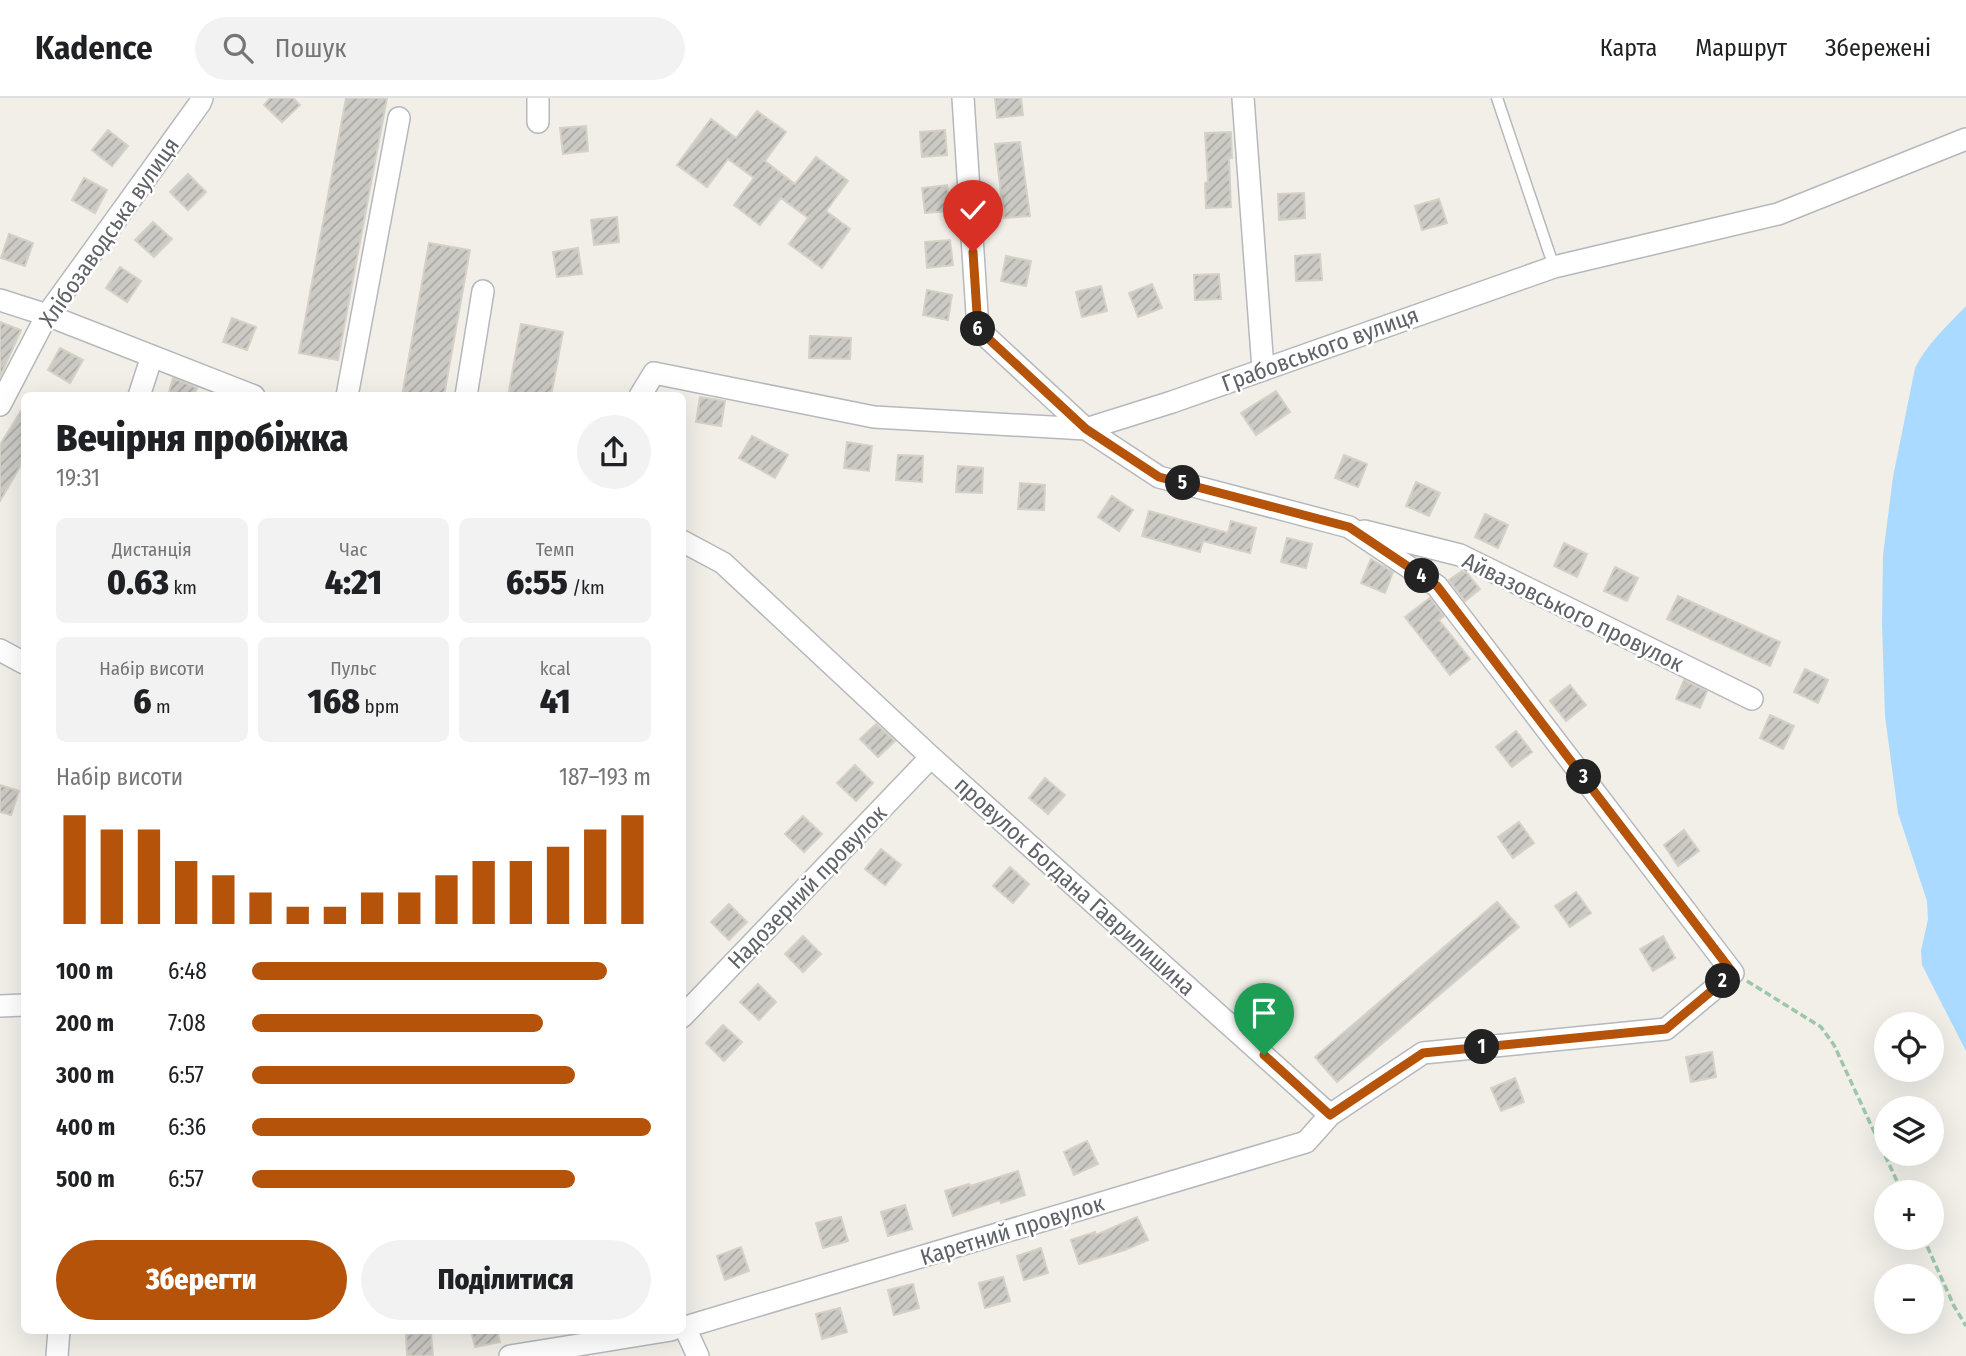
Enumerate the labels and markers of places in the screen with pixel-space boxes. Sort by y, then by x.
pin [943,180,1003,252]
pin: 6 [960,312,996,346]
pin: 5 [1166,466,1200,500]
pin: 4 [1404,559,1440,594]
pin: 3 [1566,760,1602,794]
pin: 2 [1706,964,1740,998]
pin [1234,983,1294,1055]
pin: 1 [1464,1030,1500,1065]

